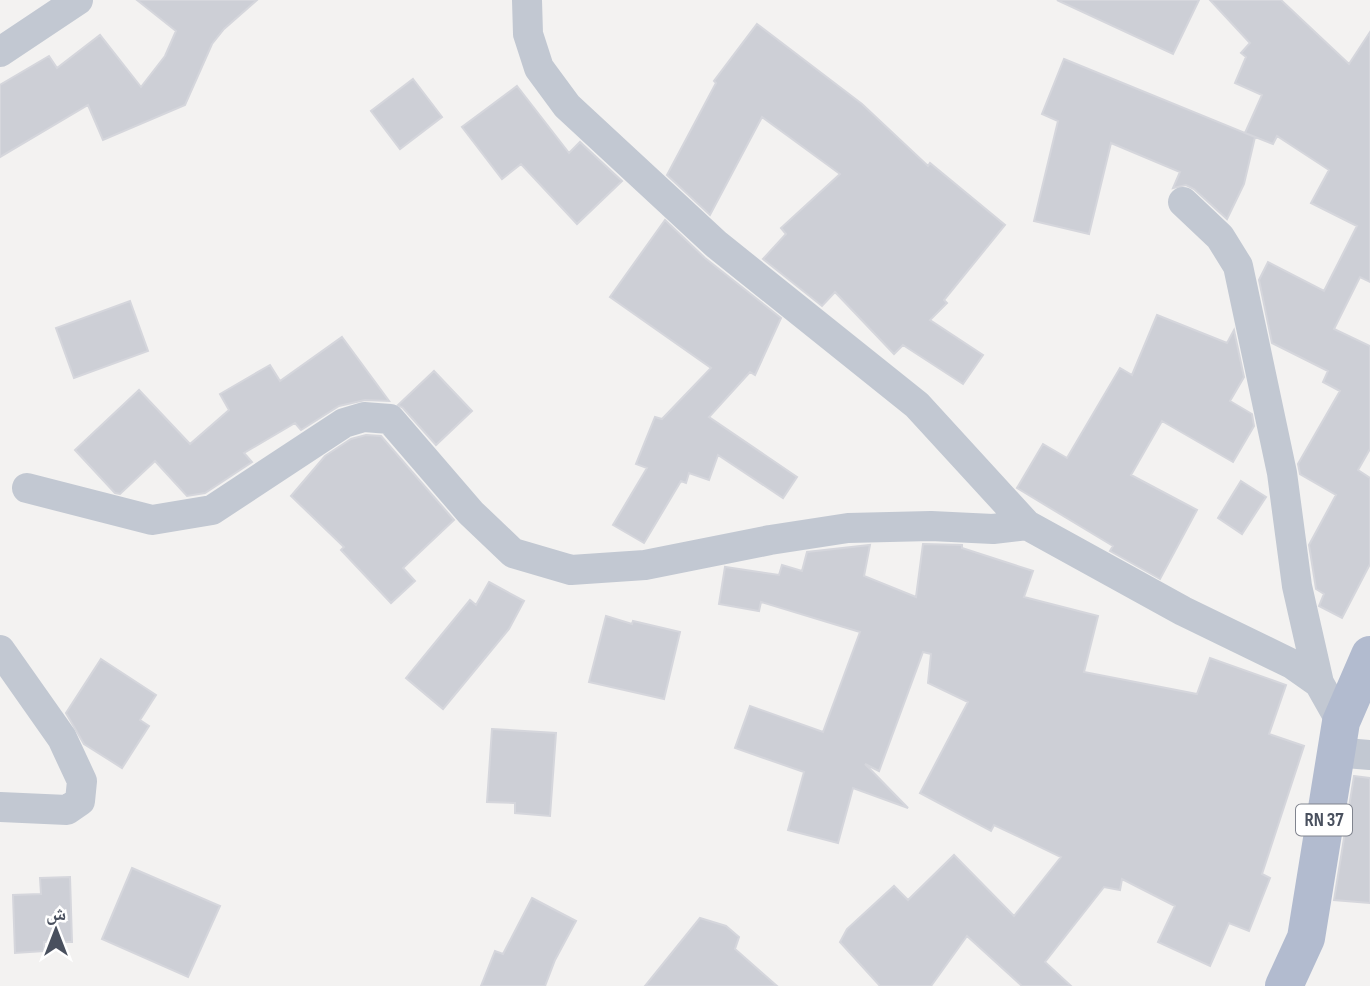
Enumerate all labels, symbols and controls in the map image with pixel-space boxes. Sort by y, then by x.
road number: RN 37 [1296,804,1352,835]
north arrow [21,895,91,965]
text: ش [46,903,66,926]

